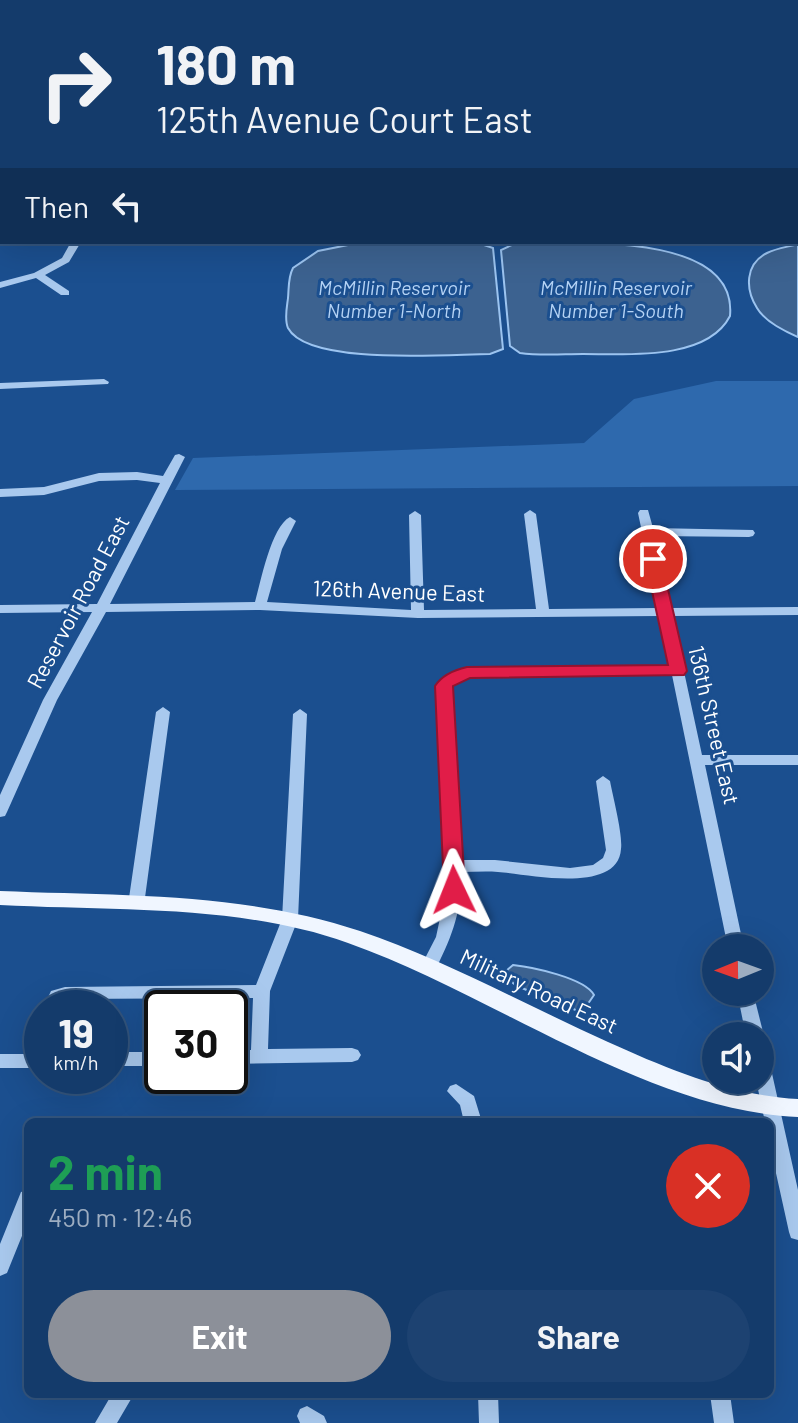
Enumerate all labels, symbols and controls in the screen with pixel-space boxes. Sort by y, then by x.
text: 180 m [156,29,296,96]
icon: right [24,32,128,136]
text: 125th Avenue Court East [156,97,533,140]
icon: left [105,184,149,228]
text: Then [24,188,89,224]
water label: McMillin Reservoir Number 1-North [318,275,471,322]
water label: McMillin Reservoir Number 1-South [540,275,693,322]
street label: Reservoir Road East [21,511,134,692]
pin [619,525,687,593]
icon: arrive [631,537,675,581]
street label: 126th Avenue East [312,574,486,606]
street label: 136th Street East [684,643,746,807]
position arrow [412,848,496,932]
north arrow [702,934,774,1006]
map controls [702,934,774,1094]
street label: Military Road East [457,942,622,1038]
speed limit sign: 30 [144,990,248,1094]
text: 19 [58,1008,94,1056]
button: sound [702,1022,774,1094]
text: km/h [53,1050,99,1074]
text: 2 min [48,1142,163,1200]
button: close [666,1144,750,1228]
text: 450 m · 12:46 [48,1201,193,1232]
button: Exit [48,1290,391,1382]
button: Share [407,1290,750,1382]

